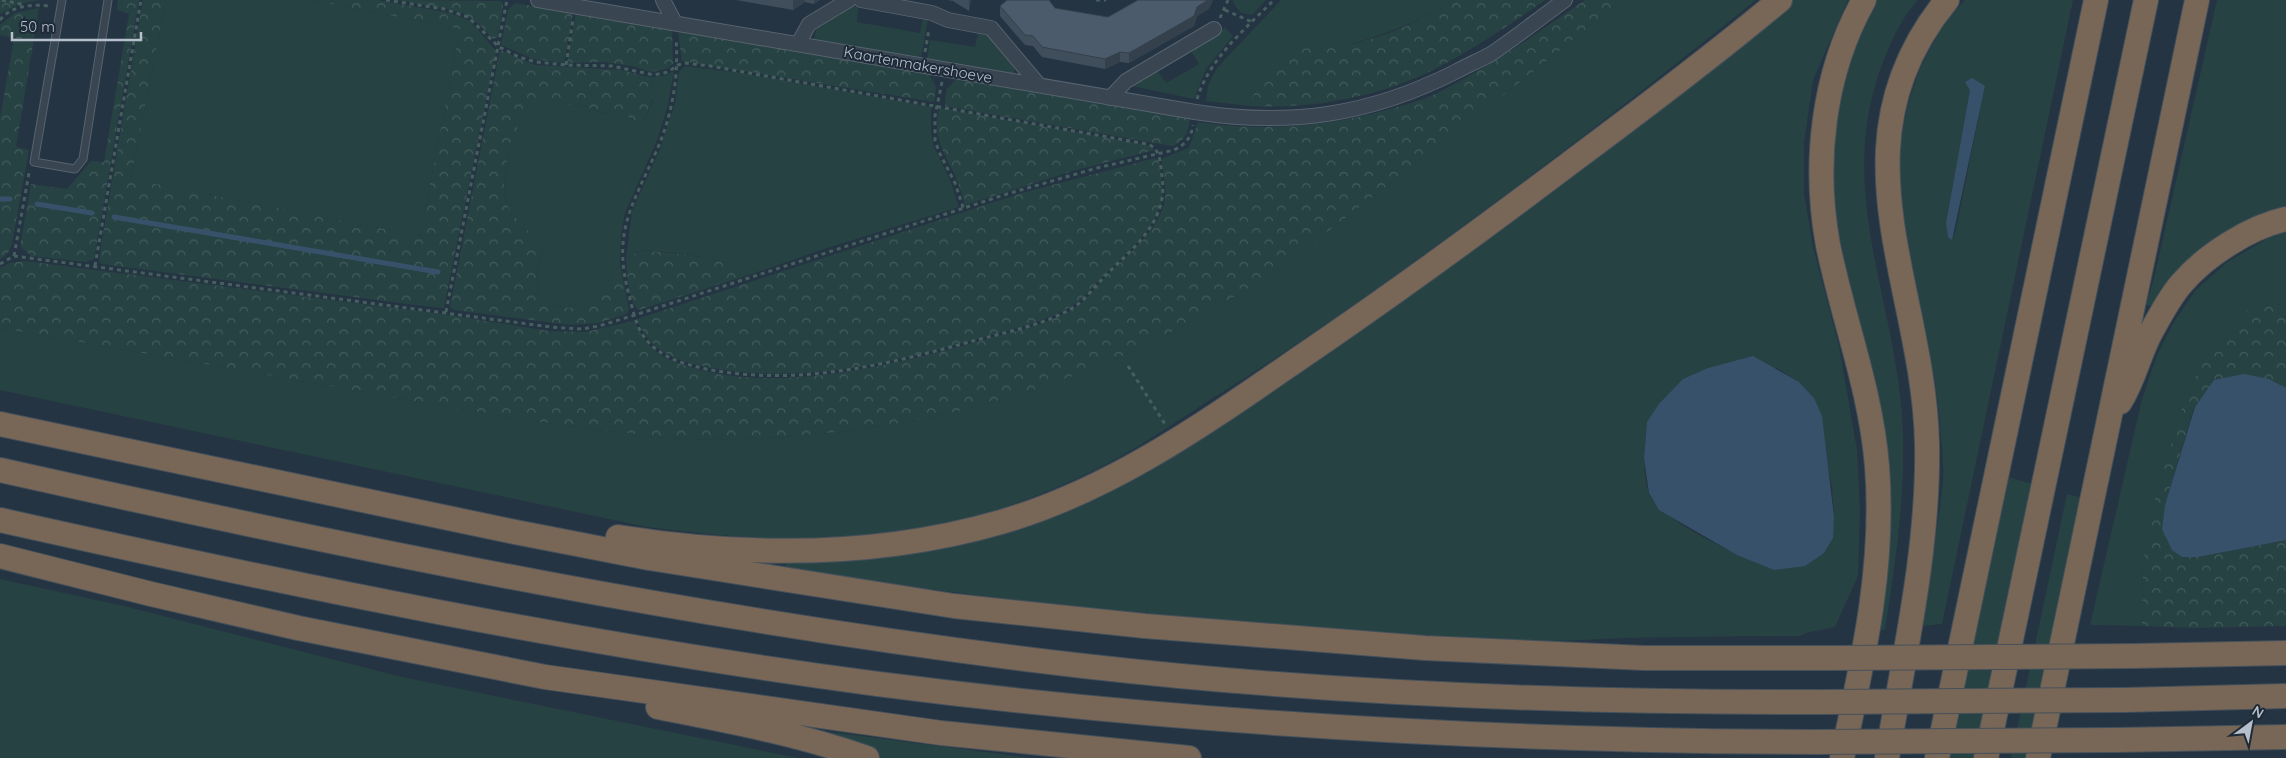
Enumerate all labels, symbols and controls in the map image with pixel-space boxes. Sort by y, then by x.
scale bar [12,10,141,42]
text: 50 m [20,17,55,36]
street label: Kaartenmakershoeve [842,42,994,87]
north arrow [2226,698,2276,748]
text: N [2249,702,2267,722]

